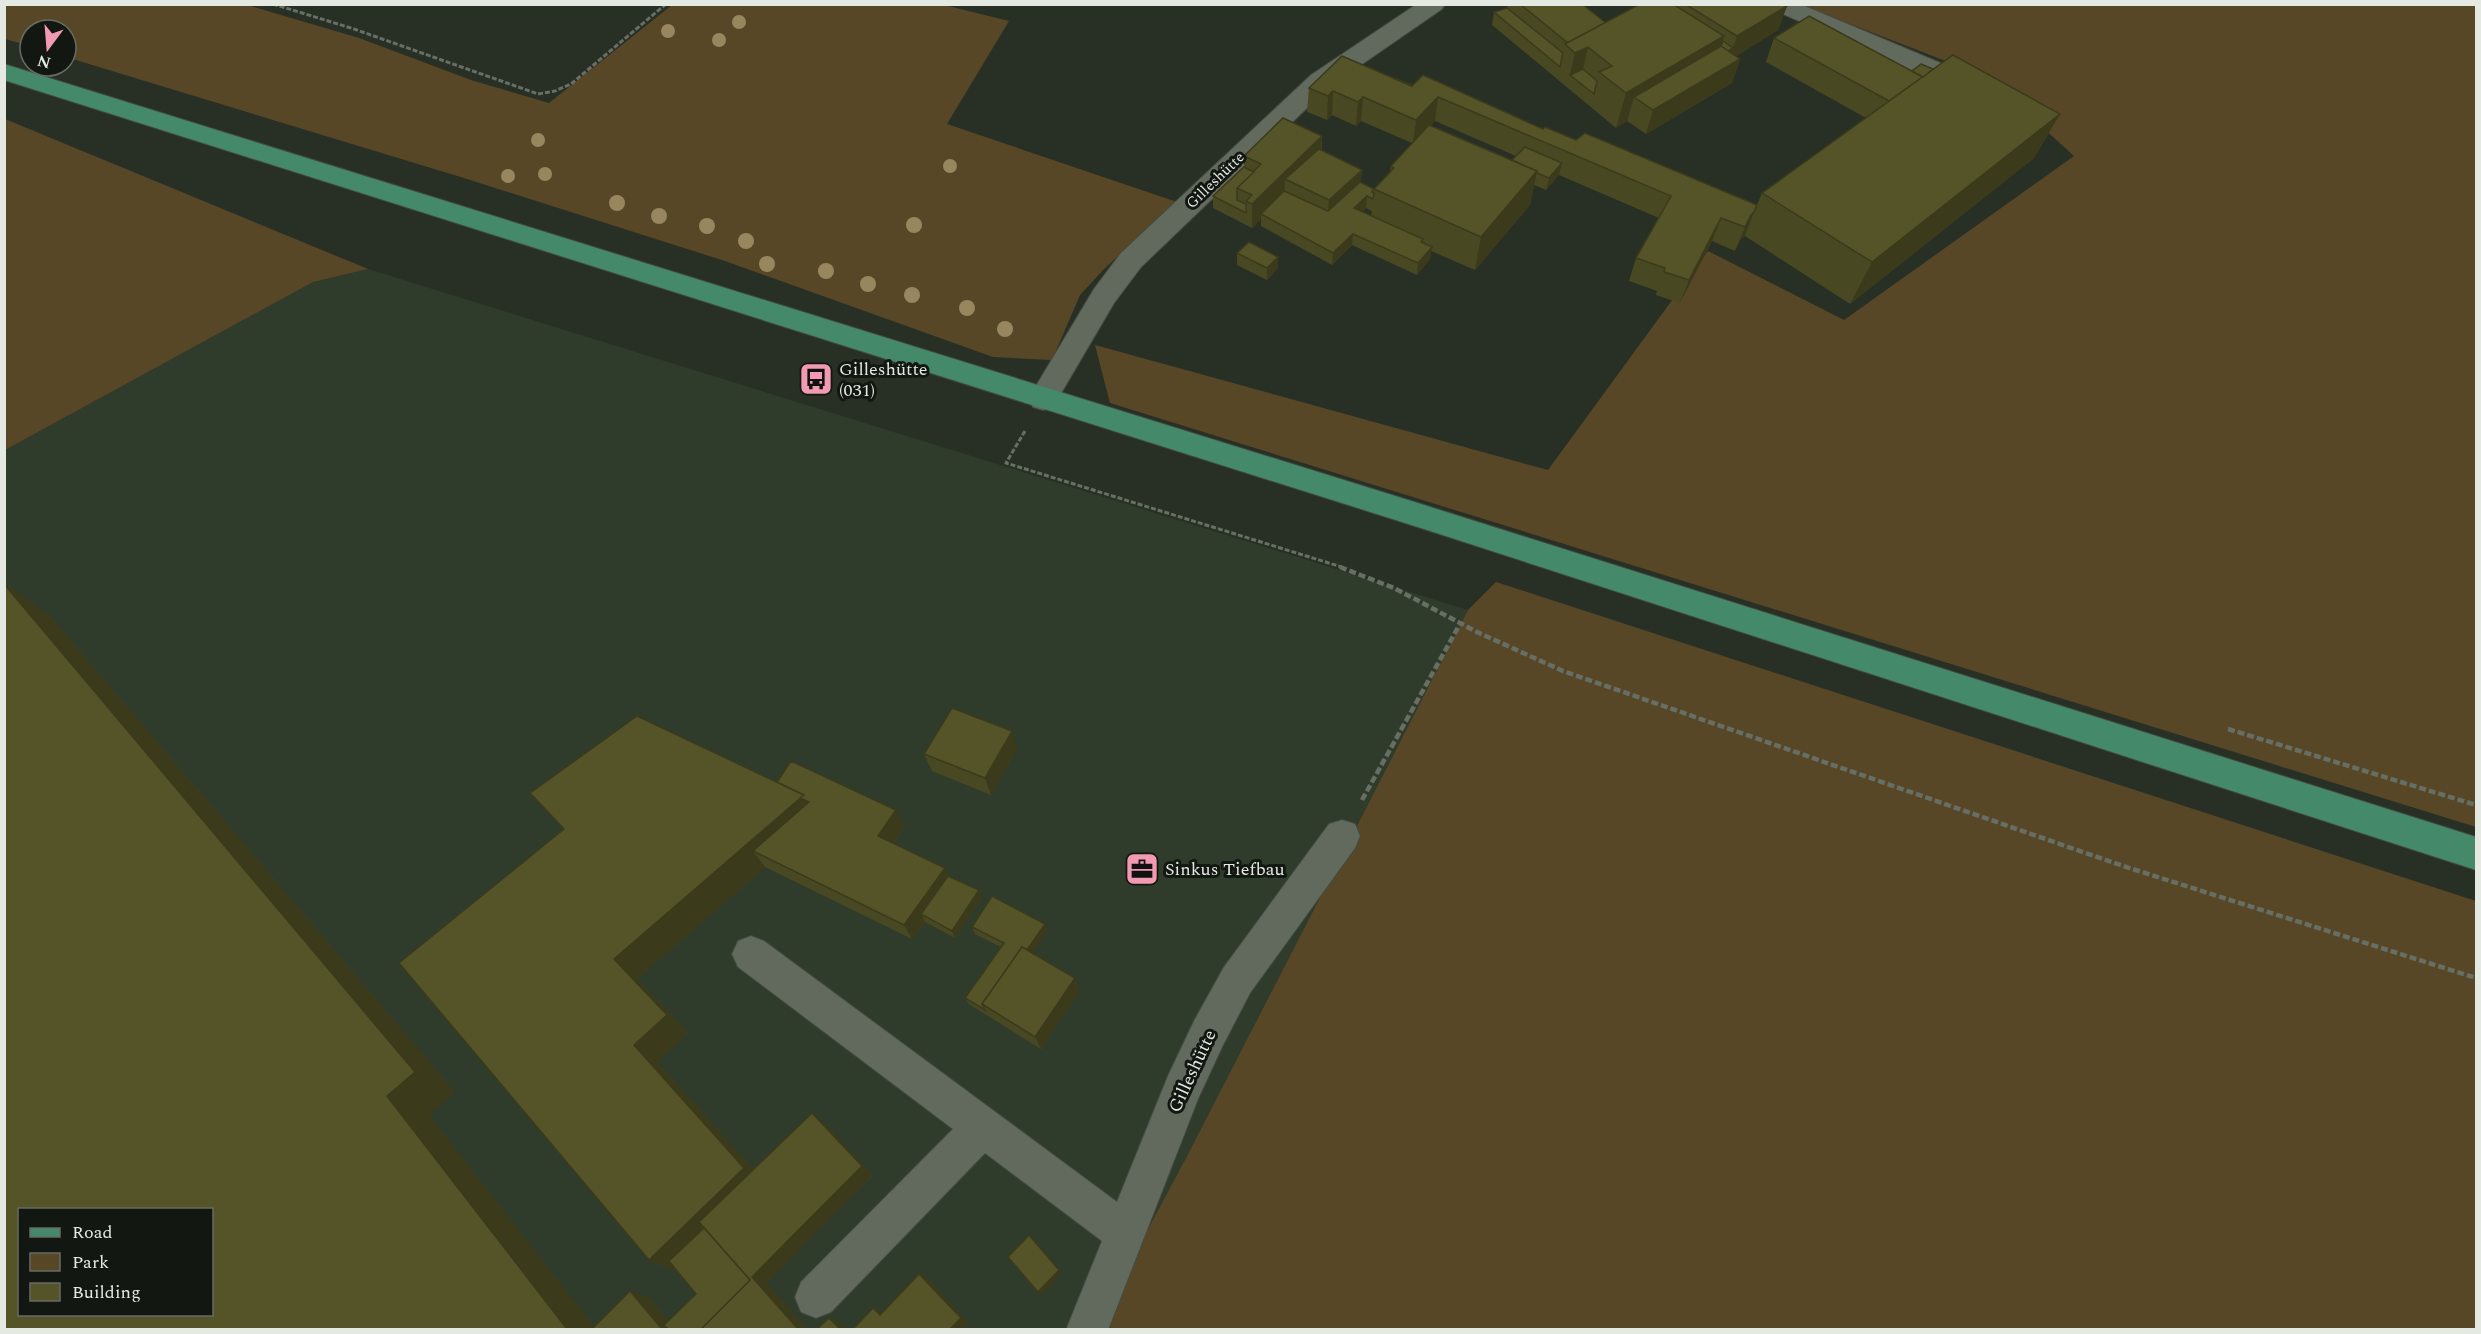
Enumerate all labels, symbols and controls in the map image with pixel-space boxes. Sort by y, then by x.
north arrow [18,18,78,78]
text: N [35,48,54,75]
street label: Gilleshütte [1181,146,1250,214]
place label: Gilleshütte (031) [839,356,928,404]
bus stop icon: Gilleshütte (031) [798,361,834,397]
office icon: Sinkus Tiefbau [1124,851,1160,887]
place label: Sinkus Tiefbau [1165,856,1285,883]
street label: Gilleshütte [1162,1025,1223,1117]
legend [18,1208,213,1316]
text: Road [72,1219,113,1246]
text: Park [72,1249,109,1276]
text: Building [72,1279,141,1306]

